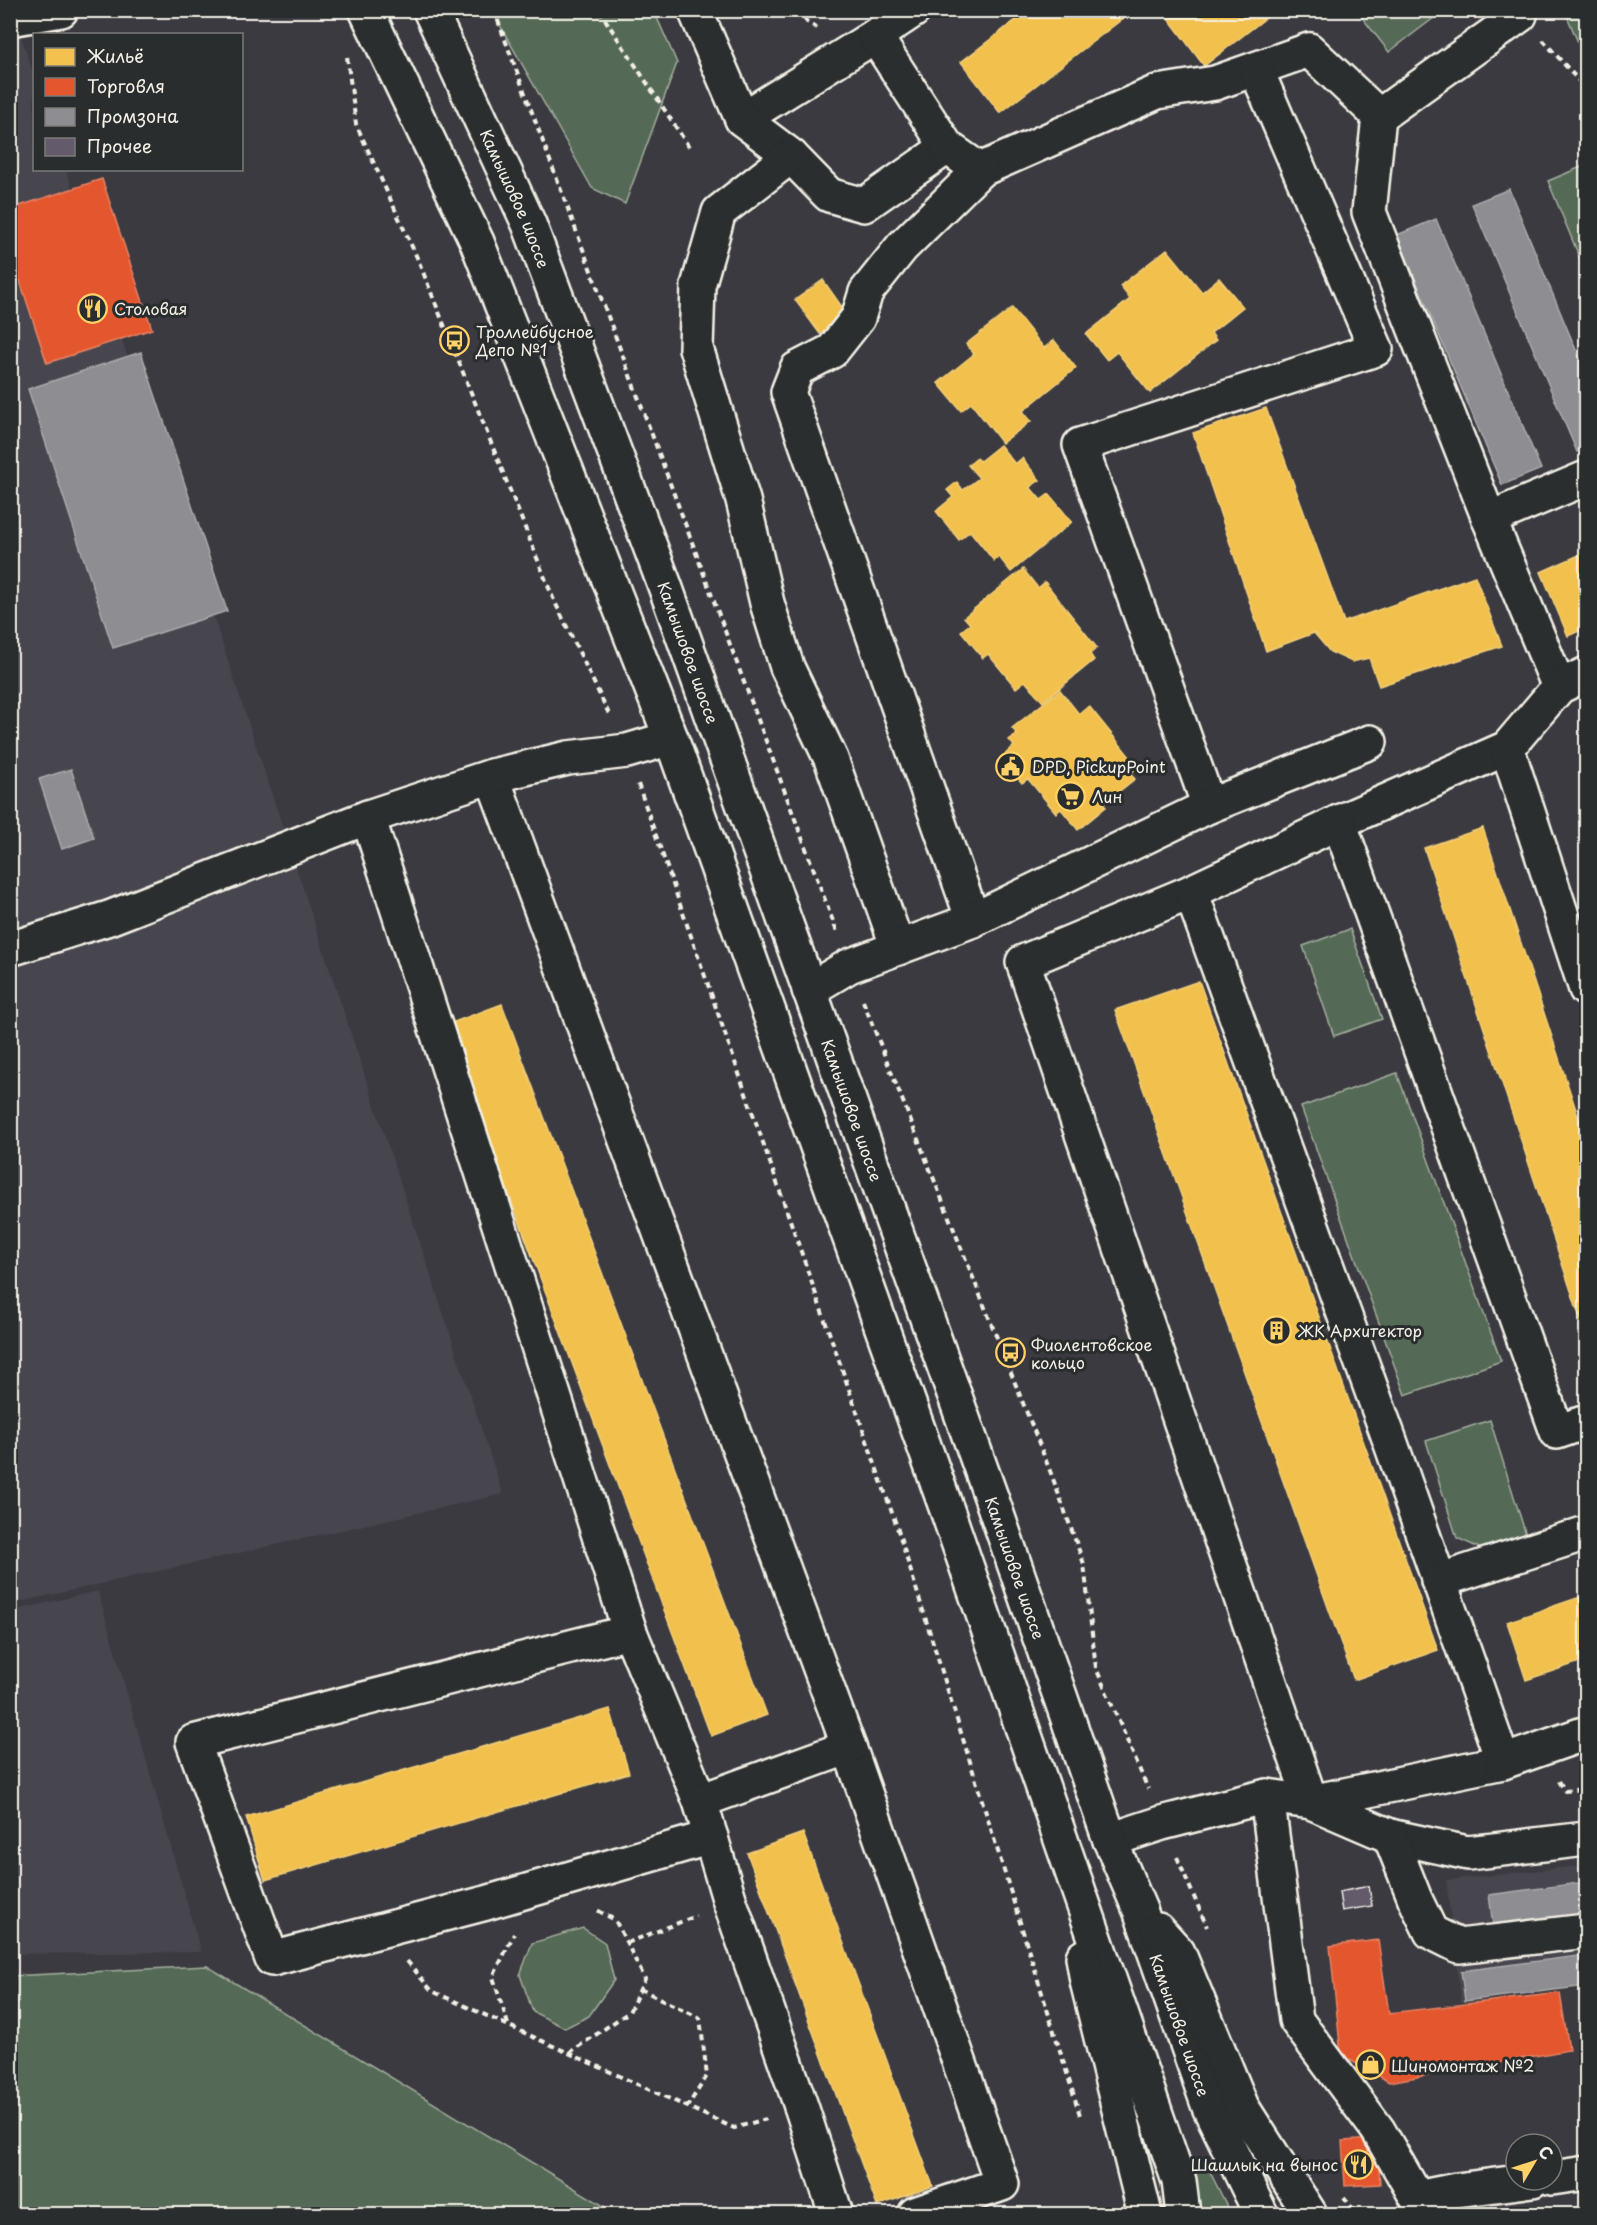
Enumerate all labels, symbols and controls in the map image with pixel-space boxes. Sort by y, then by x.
legend [33,33,243,171]
text: Жильё [86,42,144,69]
text: Торговля [87,72,165,99]
text: Промзона [87,102,179,129]
street label: Камышовое шоссе [475,125,556,271]
text: Прочее [87,132,152,159]
restaurant icon: Столовая [77,292,109,324]
place label: Столовая [114,296,187,320]
place label: Троллейбусное Депо №1 [475,319,594,361]
bus stop icon: Троллейбусное Депо №1 [439,324,471,356]
street label: Камышовое шоссе [652,578,725,727]
public building icon: DPD, PickupPoint [995,750,1027,782]
place label: DPD, PickupPoint [1032,754,1166,778]
supermarket icon: Лин [1055,780,1087,812]
place label: Лин [1092,784,1122,808]
street label: Камышовое шоссе [816,1036,889,1184]
building icon: ЖК Архитектор [1261,1314,1293,1346]
place label: ЖК Архитектор [1298,1318,1422,1342]
place label: Фиолентовское кольцо [1031,1332,1152,1374]
bus stop icon: Фиолентовское кольцо [994,1337,1026,1369]
street label: Камышовое шоссе [980,1493,1051,1642]
street label: Камышовое шоссе [1144,1950,1216,2099]
shop icon: Шиномонтаж №2 [1354,2049,1386,2081]
place label: Шиномонтаж №2 [1391,2053,1534,2077]
north arrow [1504,2132,1564,2192]
text: С [1533,2140,1560,2164]
restaurant icon: Шашлык на вынос [1343,2148,1375,2180]
place label: Шашлык на вынос [1191,2152,1338,2176]

